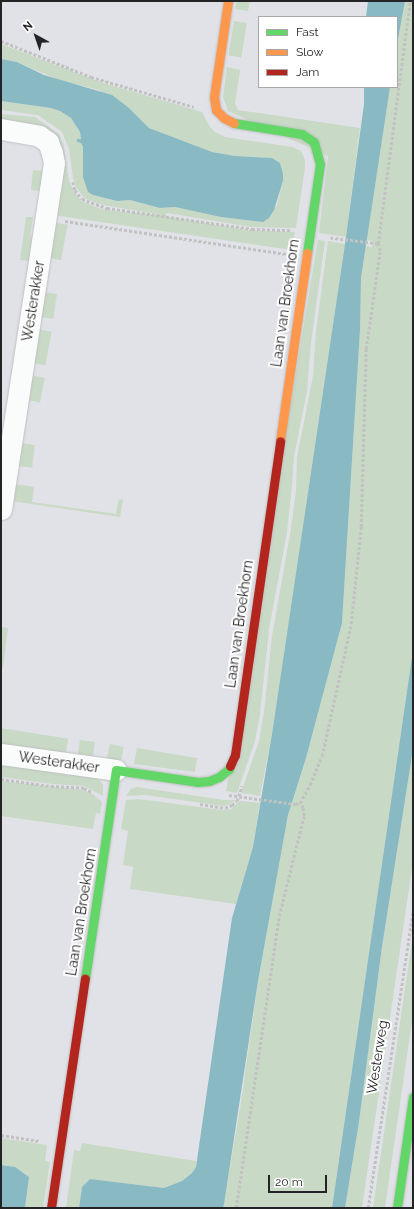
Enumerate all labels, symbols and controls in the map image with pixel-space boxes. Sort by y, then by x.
north arrow [16,16,56,56]
legend [258,16,398,88]
text: N [21,19,35,34]
text: Fast [296,25,319,39]
text: Slow [296,45,323,59]
text: Jam [296,65,319,79]
street label: Laan van Broekhorn [268,238,302,368]
street label: Westerakker [18,259,48,343]
street label: Laan van Broekhorn [222,559,256,689]
street label: Westerakker [17,748,101,776]
street label: Laan van Broekhorn [63,847,99,977]
street label: Westerweg [363,1019,391,1095]
scale bar [270,1167,329,1193]
text: 20 m [275,1175,303,1189]

